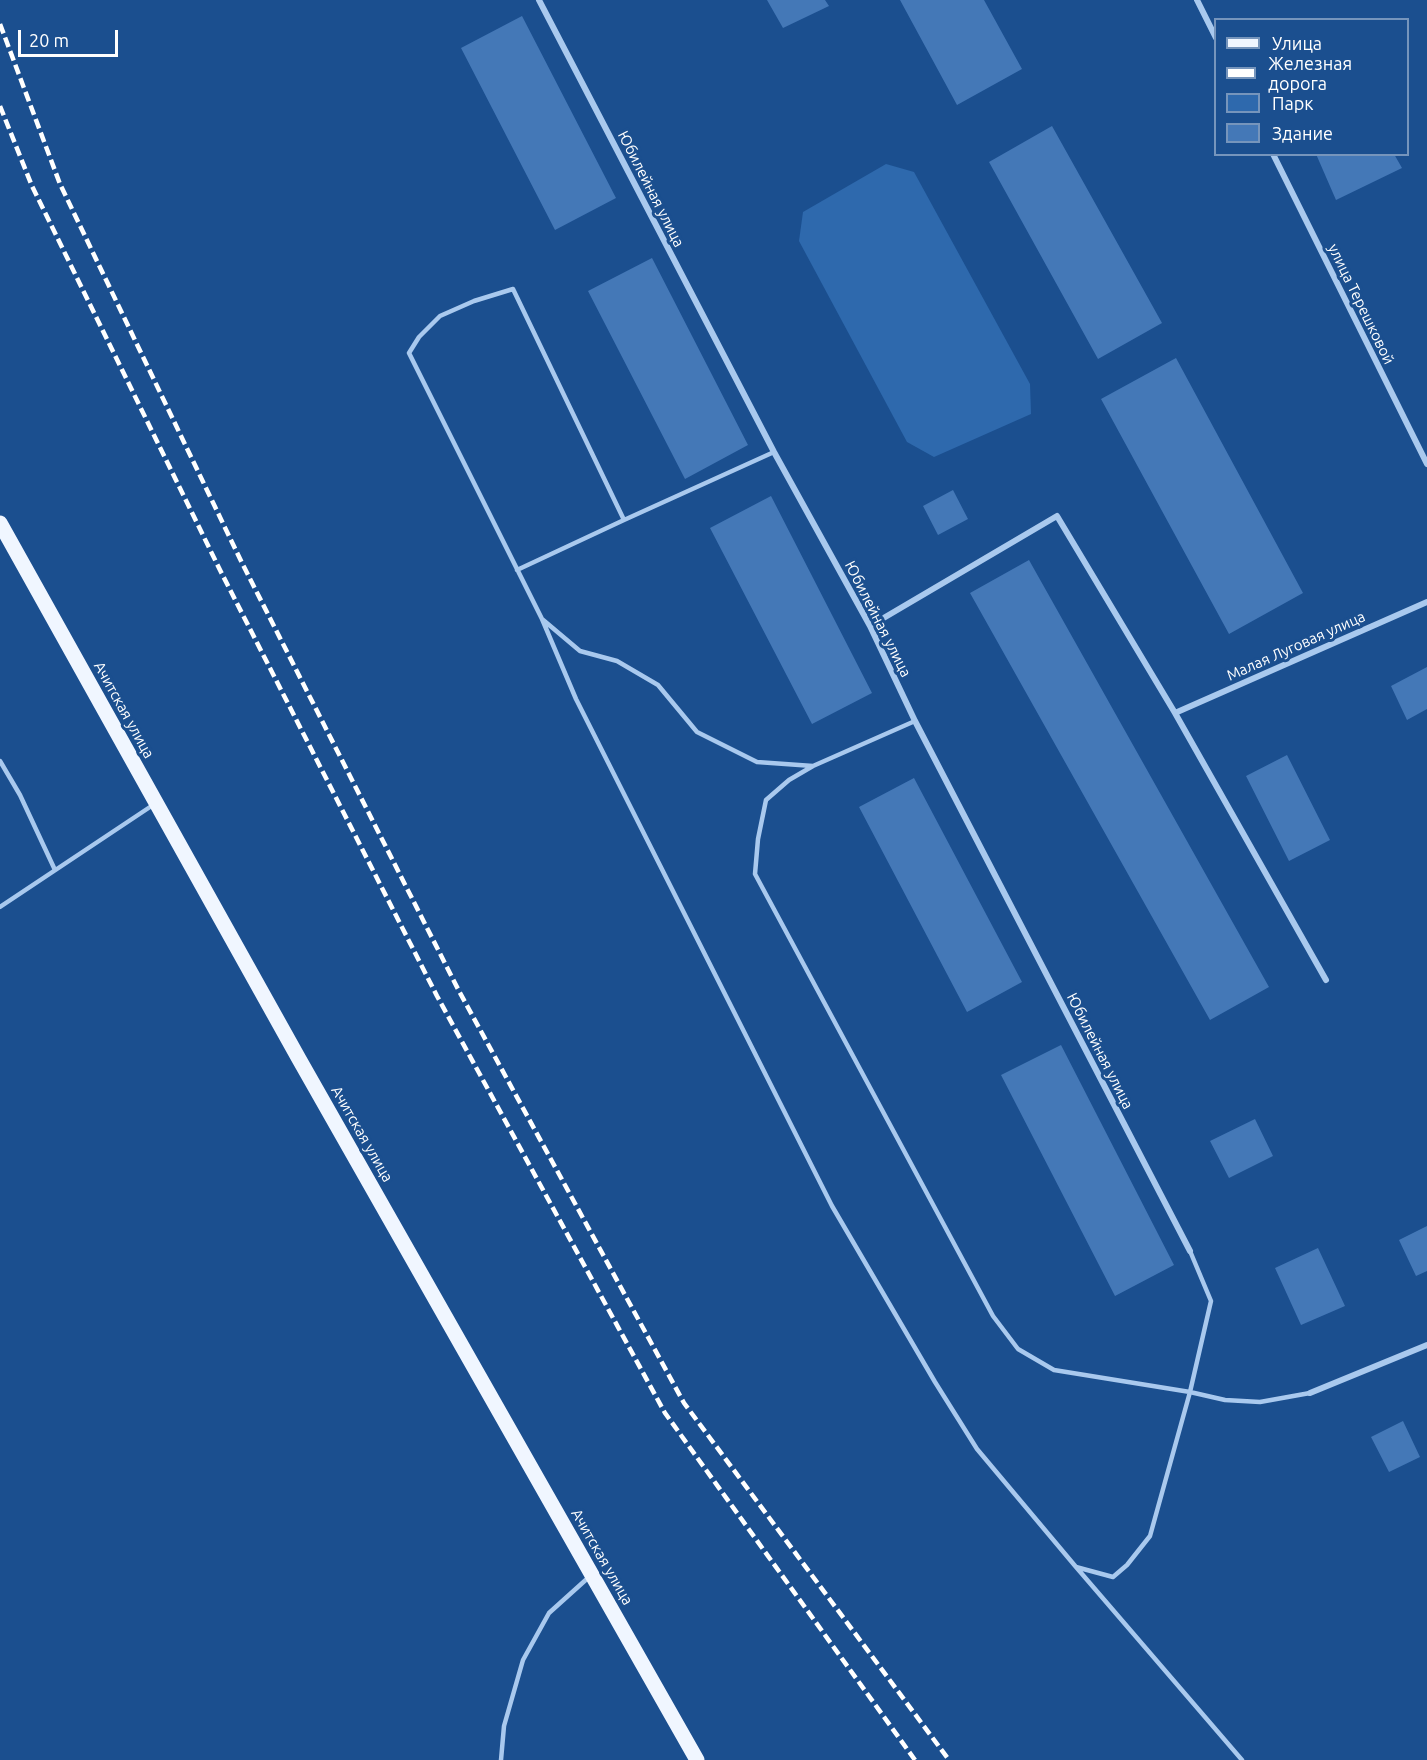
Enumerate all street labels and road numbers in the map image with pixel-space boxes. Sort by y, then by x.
street label: Юбилейная улица [614,128,688,250]
street label: улица Терешковой [1324,241,1398,367]
street label: Юбилейная улица [841,558,915,680]
street label: Малая Луговая улица [1224,607,1368,685]
street label: Ачитская улица [90,658,158,762]
street label: Юбилейная улица [1063,990,1137,1112]
street label: Ачитская улица [327,1083,397,1185]
street label: Ачитская улица [567,1506,637,1608]

